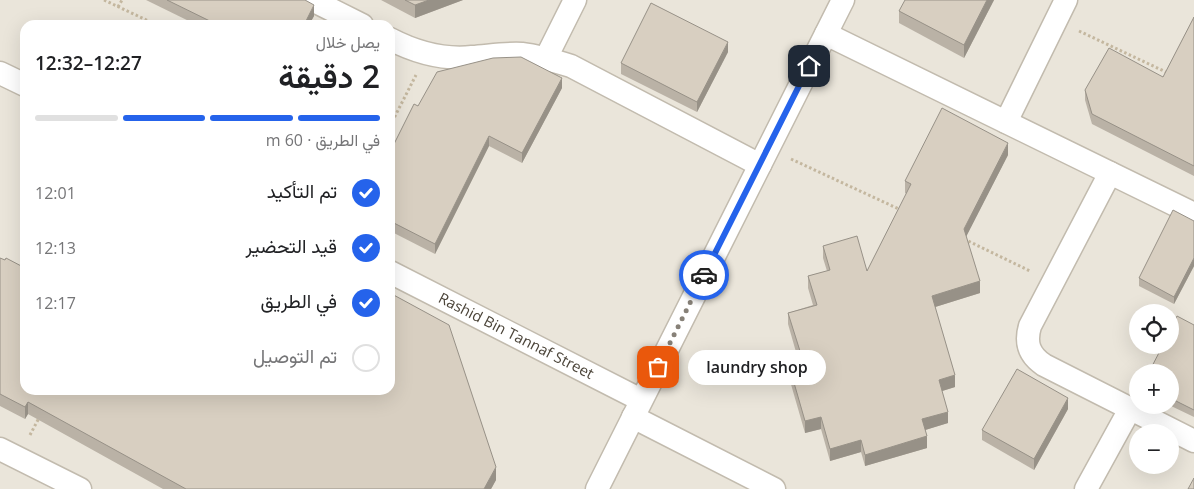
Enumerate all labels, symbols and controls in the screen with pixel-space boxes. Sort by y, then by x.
text: يصل خلال [316,31,380,53]
pin [788,45,830,87]
text: 12:27–12:32 [35,50,142,76]
icon: home [795,52,823,80]
text: 2 دقيقة [278,54,380,97]
text: في الطريق · 60 m [266,129,380,151]
text: تم التأكيد [267,178,337,204]
icon: check [352,179,380,207]
text: 12:01 [35,182,76,204]
text: قيد التحضير [246,233,337,259]
icon: check [352,234,380,262]
text: 12:13 [35,237,76,259]
courier [679,250,729,300]
icon: car [690,261,718,289]
street label: Rashid Bin Tannaf Street [435,287,597,383]
text: في الطريق [260,288,337,314]
icon: check [352,289,380,317]
text: 12:17 [35,292,76,314]
map controls [1129,304,1179,474]
button: locate [1129,304,1179,354]
text: تم التوصيل [253,343,337,369]
pin [637,346,679,388]
callout: laundry shop [688,350,826,384]
icon: bag [644,353,672,381]
text: laundry shop [706,356,808,378]
button: + [1129,364,1179,414]
button: − [1129,424,1179,474]

